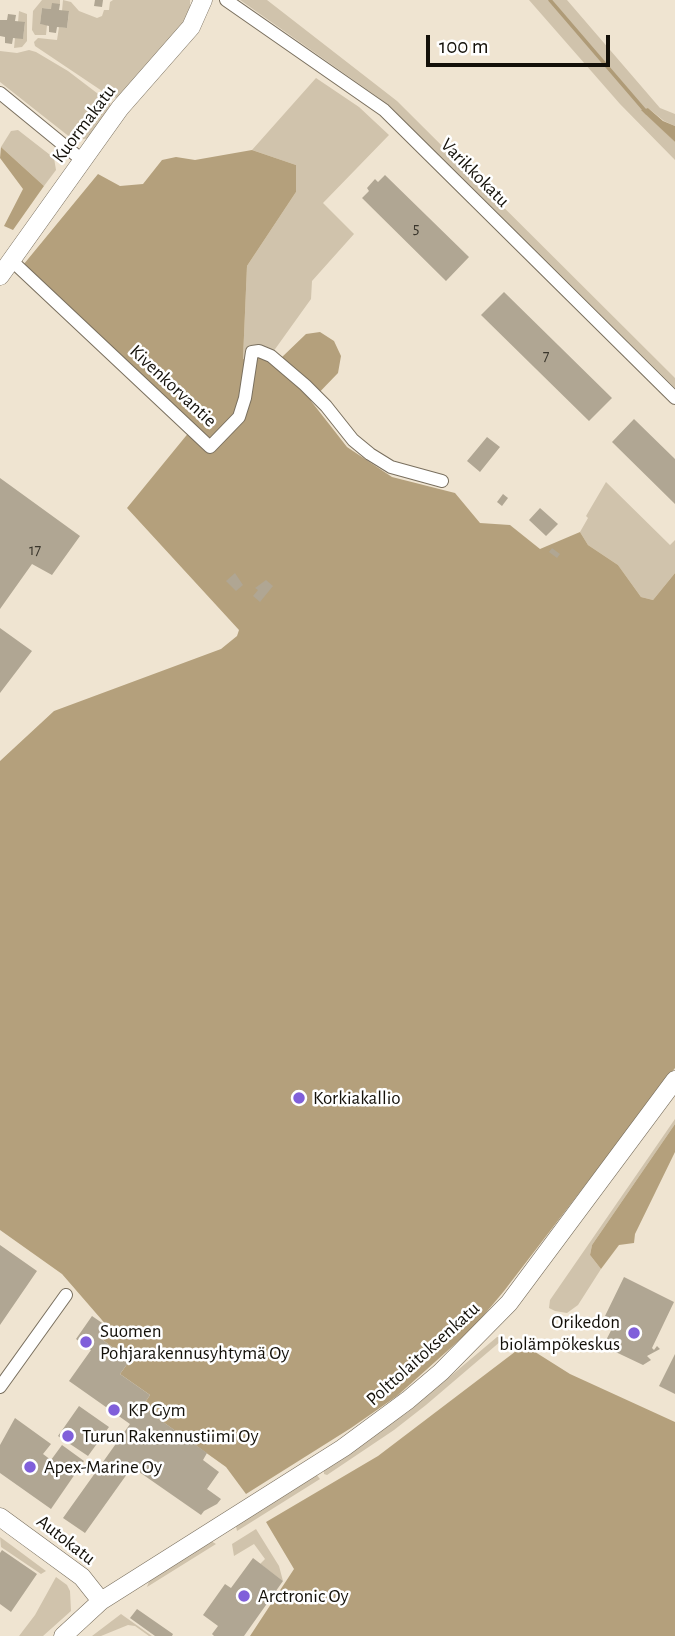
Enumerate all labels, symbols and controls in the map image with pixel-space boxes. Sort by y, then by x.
scale bar [430,21,614,65]
text: 100 m [439,36,489,57]
street label: Kuormakatu [47,80,121,168]
street label: Varikkokatu [436,134,514,212]
house number: 5 [413,218,419,238]
street label: Kivenkorvantie [125,340,221,432]
house number: 7 [543,346,549,366]
house number: 17 [29,540,41,560]
place label: Korkiakallio [313,1087,401,1109]
marker: Korkiakallio [291,1090,307,1106]
street label: Polttolaitoksenkatu [362,1297,484,1411]
place label: Orikedon biolämpökeskus [499,1311,620,1355]
place label: Suomen Pohjarakennusyhtymä Oy [100,1320,289,1364]
marker: Orikedon biolämpökeskus [626,1325,642,1341]
marker: Suomen Pohjarakennusyhtymä Oy [78,1334,94,1350]
place label: KP Gym [128,1399,186,1421]
marker: KP Gym [106,1402,122,1418]
place label: Turun Rakennustiimi Oy [82,1425,259,1447]
marker: Turun Rakennustiimi Oy [60,1428,76,1444]
place label: Apex-Marine Oy [44,1456,162,1478]
marker: Apex-Marine Oy [22,1459,38,1475]
street label: Autokatu [32,1510,100,1570]
place label: Arctronic Oy [258,1585,349,1607]
marker: Arctronic Oy [236,1588,252,1604]

